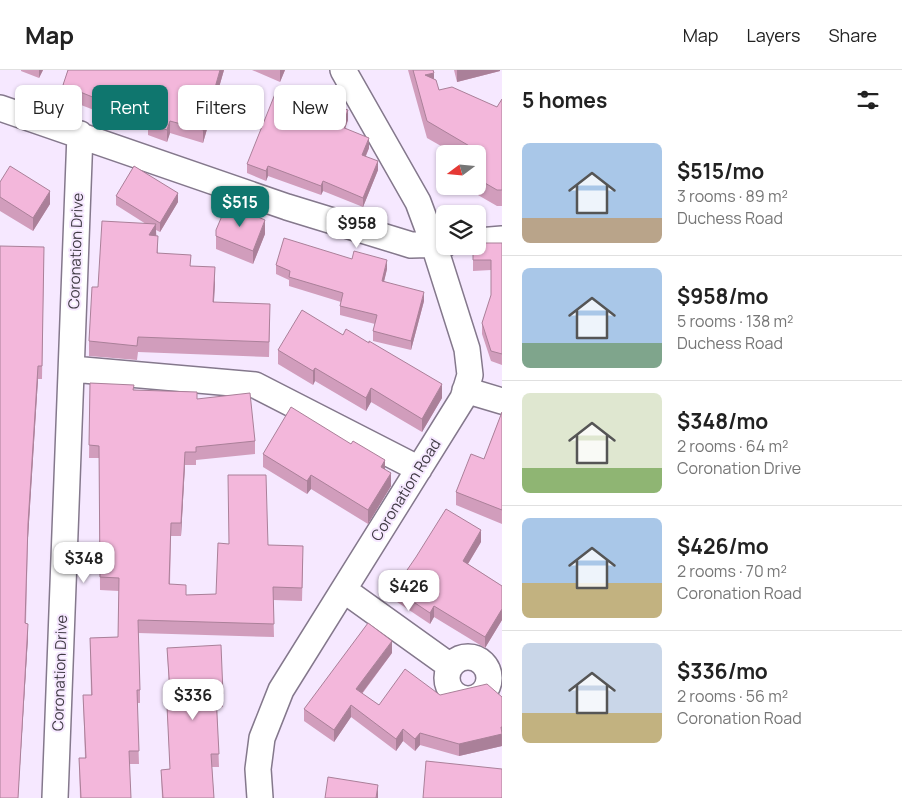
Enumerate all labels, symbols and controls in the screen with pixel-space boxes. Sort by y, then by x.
text: Map [25,18,74,51]
text: Map [683,23,718,47]
text: Layers [746,23,800,47]
text: Share [828,23,877,47]
chip: Buy [15,85,82,130]
chip: Rent [92,85,168,130]
chip: Filters [178,85,264,130]
chip: New [274,85,346,130]
text: 5 homes [522,86,607,114]
icon: filters [854,86,882,114]
north arrow [436,145,486,195]
map controls [436,145,486,255]
text: $515/mo [677,157,764,185]
icon: home [562,163,622,223]
text: 3 rooms · 89 m² [677,185,788,207]
pin: $515 [210,186,270,228]
text: $515 [222,191,258,213]
street label: Coronation Drive [63,192,88,309]
button: layers [436,205,486,255]
pin: $958 [327,206,387,249]
text: Duchess Road [677,207,783,229]
text: $958 [337,212,377,234]
text: $958/mo [677,282,769,310]
icon: home [562,288,622,348]
text: 5 rooms · 138 m² [677,310,794,332]
text: Duchess Road [677,332,783,354]
text: $348/mo [677,407,768,435]
icon: home [562,413,622,473]
street label: Coronation Road [366,435,445,545]
text: 2 rooms · 64 m² [677,435,788,457]
text: Coronation Drive [677,457,801,479]
text: $426/mo [677,532,769,560]
icon: home [562,538,622,598]
pin: $348 [54,542,114,584]
text: $348 [65,547,103,569]
text: 2 rooms · 70 m² [677,560,787,582]
pin: $426 [379,570,439,612]
text: $426 [389,575,429,597]
text: Coronation Road [677,582,802,604]
street label: Coronation Drive [47,614,72,731]
text: $336/mo [677,657,768,685]
icon: home [562,663,622,723]
pin: $336 [163,678,223,721]
text: $336 [174,684,212,706]
text: 2 rooms · 56 m² [677,685,788,707]
text: Coronation Road [677,707,802,729]

